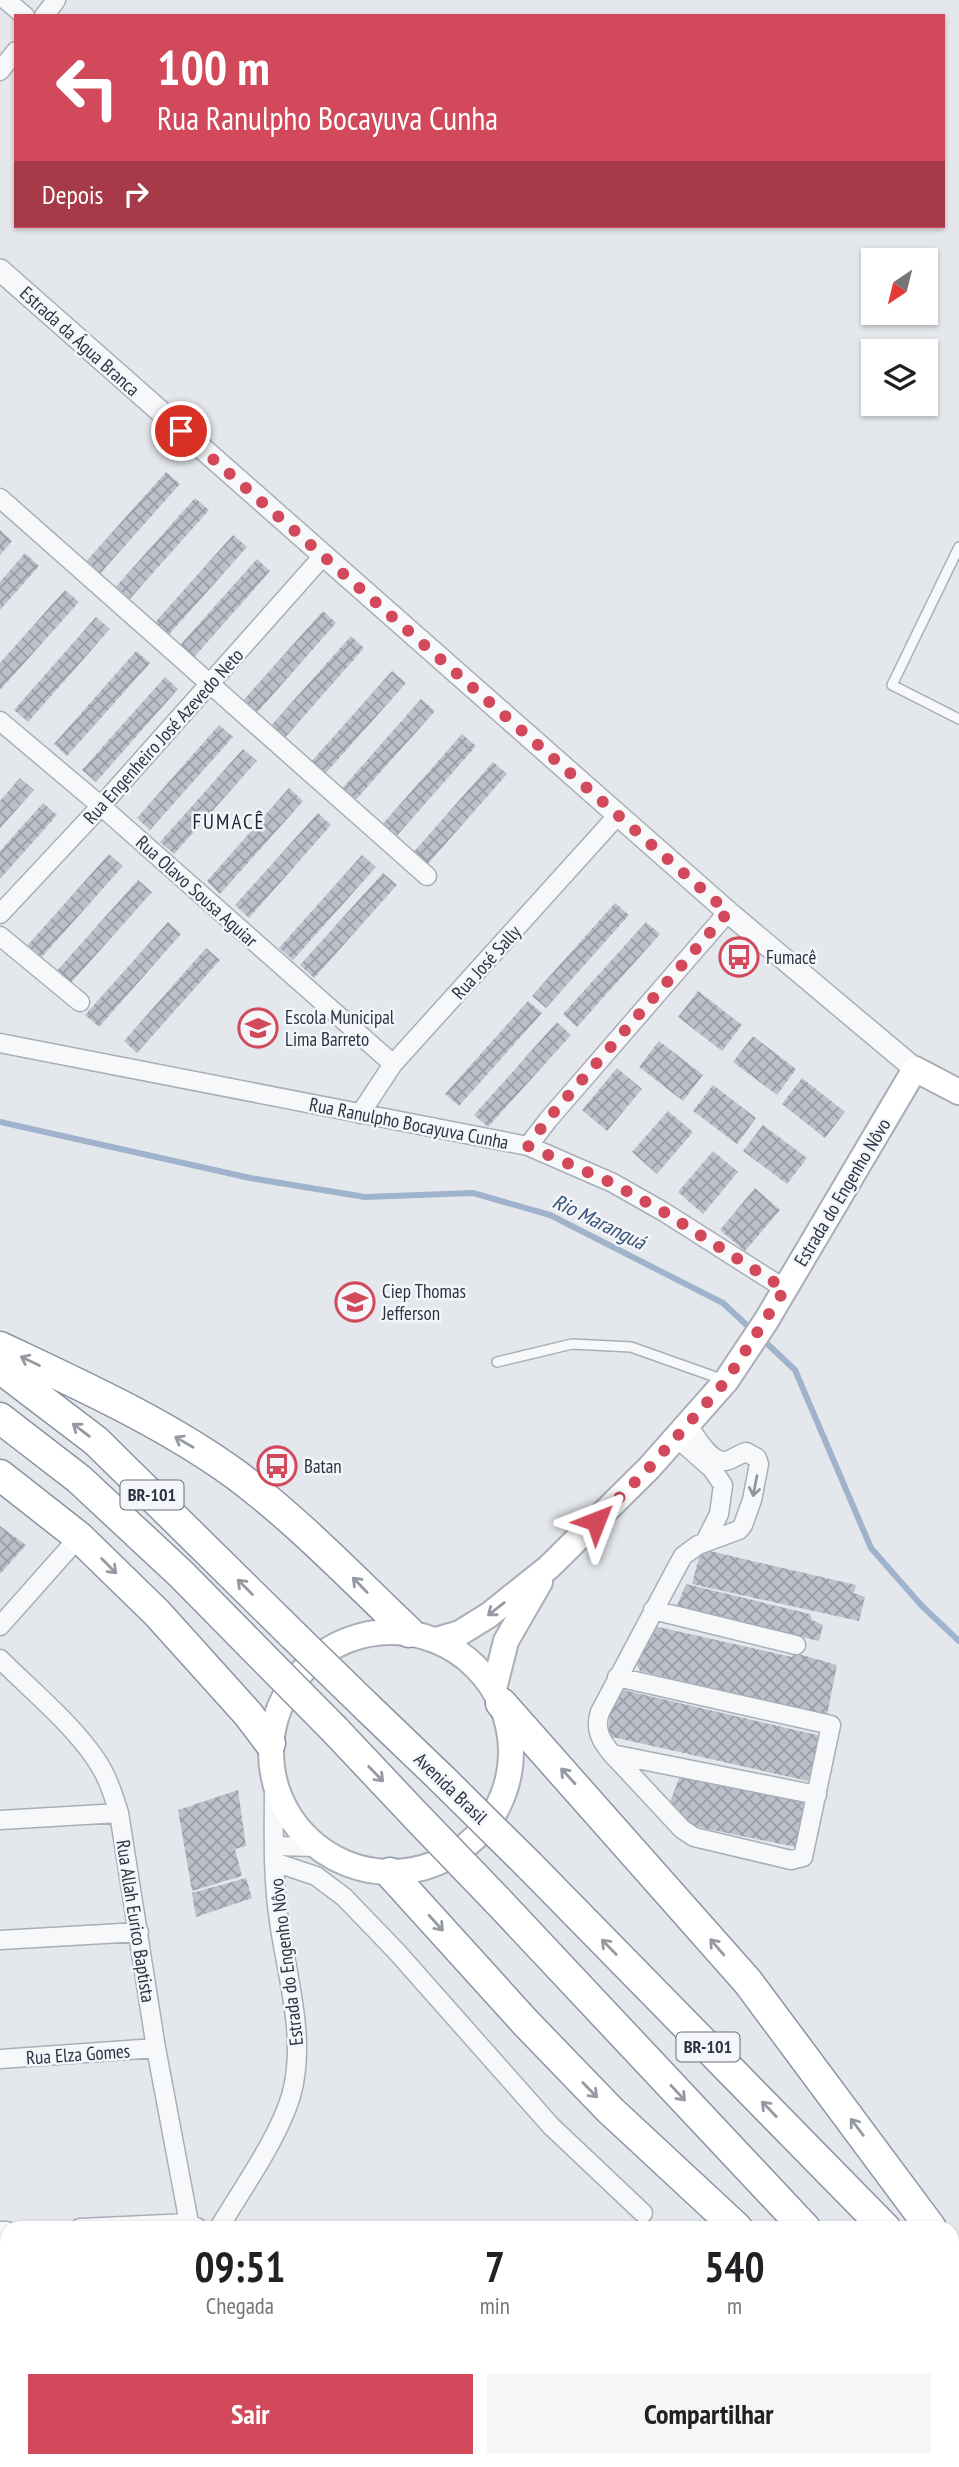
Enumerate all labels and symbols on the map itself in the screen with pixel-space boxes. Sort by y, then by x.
north arrow [861,248,938,326]
street label: Estrada da Água Branca [15,281,145,401]
pin [151,401,211,461]
street label: Rua Engenheiro José Azevedo Neto [78,643,248,829]
district label: FUMACÊ [192,808,266,835]
street label: Rua Olavo Sousa Aguiar [131,830,263,952]
street label: Rua José Sally [446,919,526,1004]
bus stop icon: Fumacê [718,936,760,978]
place label: Fumacê [766,945,817,969]
place label: Escola Municipal Lima Barreto [285,1005,395,1051]
school or university icon: Escola Municipal Lima Barreto [237,1007,279,1049]
street label: Rua Ranulpho Bocayuva Cunha [307,1092,511,1154]
street label: Estrada do Engenho Nôvo [788,1114,896,1270]
water label: Rio Maranguá [548,1188,651,1256]
place label: Ciep Thomas Jefferson [381,1279,466,1325]
school or university icon: Ciep Thomas Jefferson [334,1281,376,1323]
one-way arrow [20,1354,41,1368]
one-way arrow [72,1423,91,1437]
one-way arrow [174,1434,194,1448]
bus stop icon: Batan [256,1445,298,1487]
place label: Batan [304,1454,342,1478]
one-way arrow [747,1474,761,1497]
road number: BR-101 [120,1480,184,1510]
position arrow [559,1484,633,1558]
one-way arrow [100,1557,117,1574]
one-way arrow [351,1577,368,1594]
one-way arrow [237,1579,254,1596]
one-way arrow [487,1602,506,1617]
street label: Avenida Brasil [409,1747,493,1829]
one-way arrow [368,1765,384,1783]
one-way arrow [559,1768,576,1785]
street label: Rua Allah Eurico Baptista [111,1838,161,2004]
street label: Estrada do Engenho Nôvo [264,1877,308,2047]
one-way arrow [428,1914,444,1932]
one-way arrow [601,1939,618,1956]
one-way arrow [709,1939,725,1957]
road number: BR-101 [676,2033,740,2062]
street label: Rua Elza Gomes [25,2038,131,2070]
one-way arrow [582,2081,599,2098]
one-way arrow [670,2084,687,2101]
one-way arrow [760,2101,777,2118]
one-way arrow [849,2118,864,2137]

